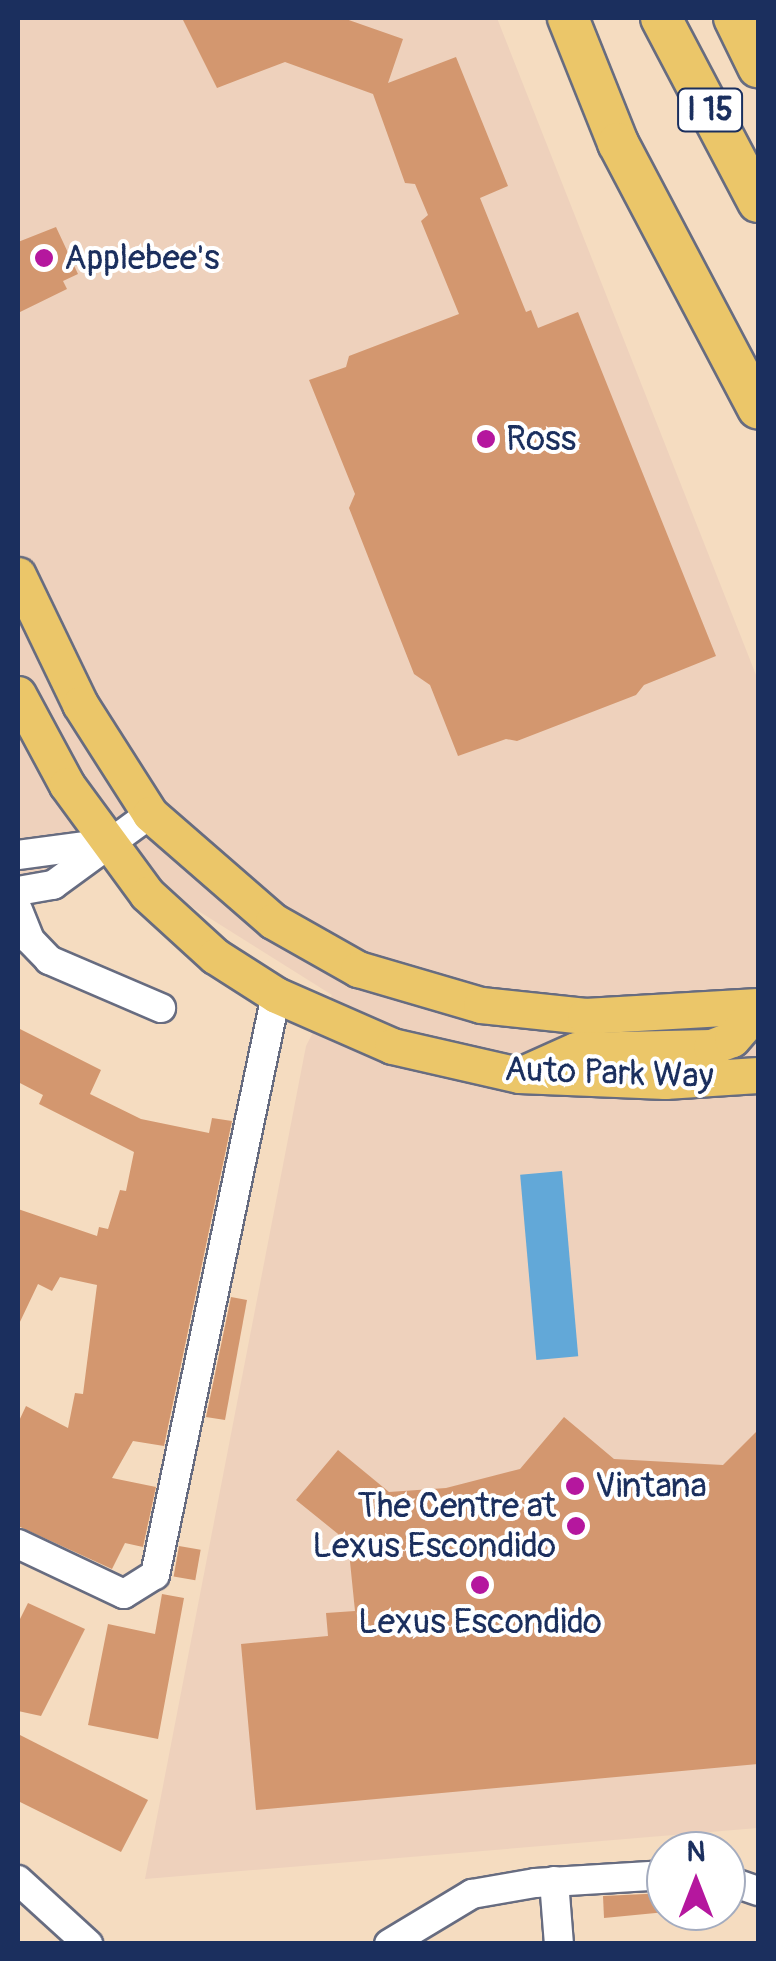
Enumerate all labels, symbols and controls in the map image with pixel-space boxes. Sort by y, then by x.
road number: I 15 [675,83,745,137]
place label: Applebee's [64,237,220,279]
marker: Applebee's [33,247,55,269]
place label: Ross [506,418,576,460]
marker: Ross [475,428,497,450]
street label: Auto Park Way [504,1048,714,1098]
place label: Vintana [595,1465,707,1507]
marker: Vintana [564,1475,586,1497]
place label: The Centre at Lexus Escondido [312,1485,556,1567]
marker: The Centre at Lexus Escondido [565,1515,587,1537]
marker: Lexus Escondido [469,1574,491,1596]
place label: Lexus Escondido [358,1601,602,1643]
north arrow [646,1831,746,1931]
text: N [687,1835,705,1870]

